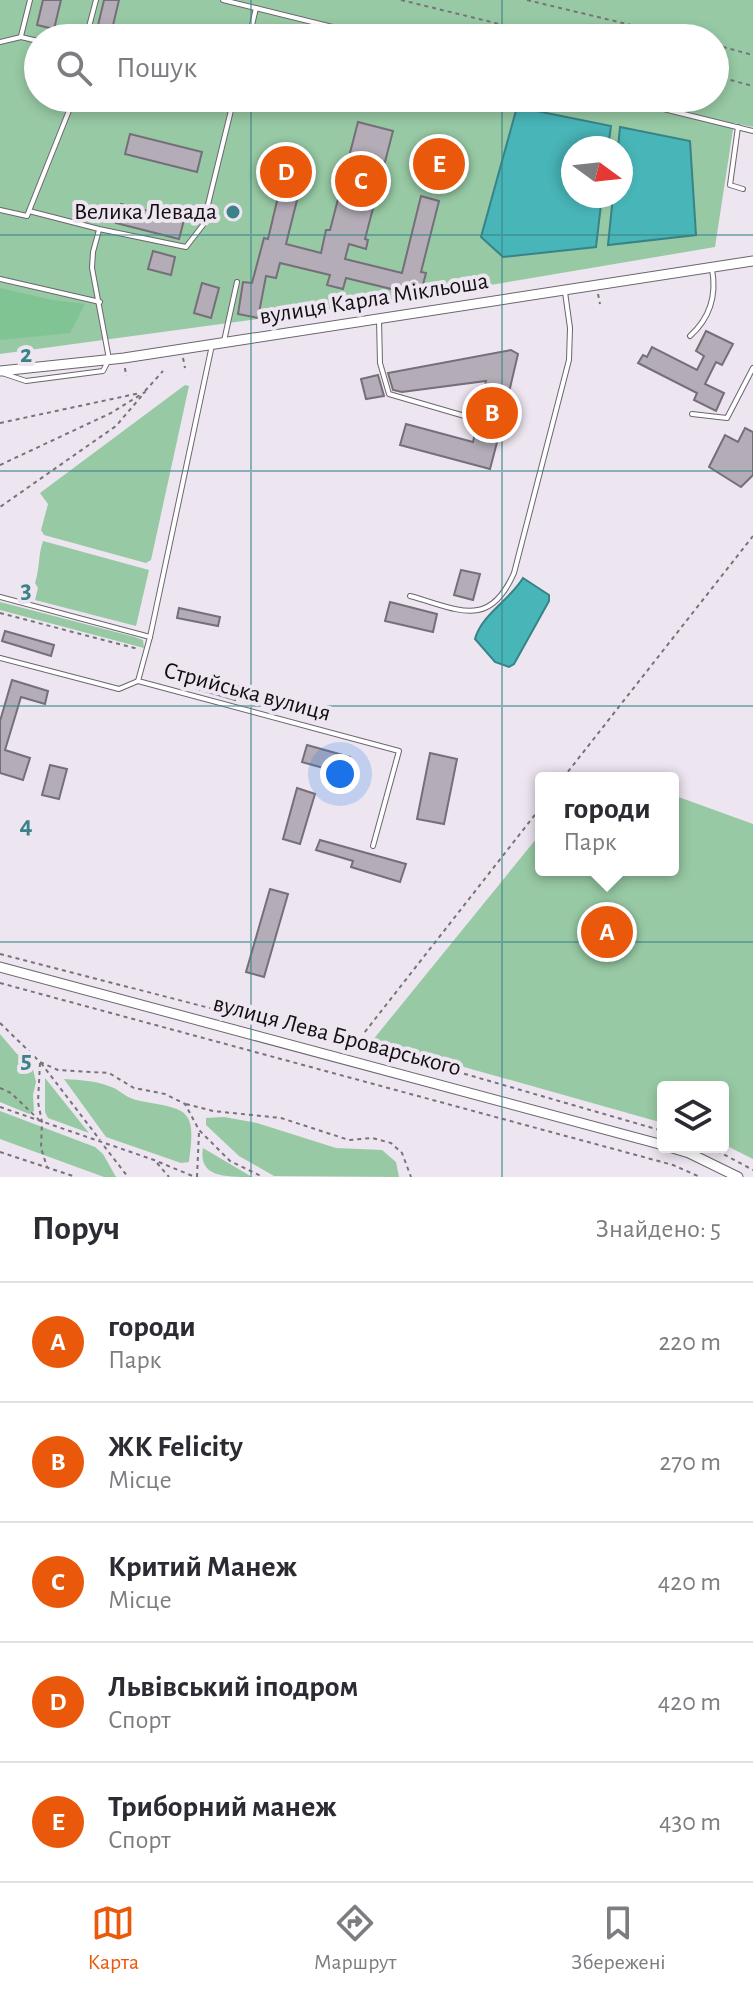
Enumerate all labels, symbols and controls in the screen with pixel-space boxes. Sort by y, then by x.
search box [24,24,729,112]
icon: search [52,46,96,90]
text: Пошук [116,53,197,83]
pin: E [413,134,465,194]
north arrow [561,136,633,208]
pin: D [260,142,312,202]
pin: C [335,151,387,211]
place label: Велика Левада [74,200,217,224]
marker: Велика Левада [224,203,242,221]
street label: вулиця Карла Мікльоша [258,269,490,329]
text: 2 [20,341,32,367]
pin: B [466,383,518,443]
text: 3 [20,577,32,603]
street label: Стрийська вулиця [161,658,333,726]
your location [320,754,360,794]
popup [535,772,679,876]
text: городи [563,794,651,824]
text: 4 [19,812,33,838]
text: Парк [563,829,617,855]
pin: A [581,902,633,962]
street label: вулиця Лева Броварського [210,991,464,1081]
text: 5 [20,1047,32,1073]
map controls [657,1081,729,1153]
button: layers [657,1081,729,1153]
text: Поруч [32,1212,120,1246]
text: Знайдено: 5 [596,1216,721,1242]
text: городи [108,1312,196,1342]
text: A [50,1329,66,1355]
text: 220 m [659,1329,721,1355]
text: Парк [108,1347,161,1373]
text: ЖК Felicity [108,1432,243,1462]
text: B [50,1449,66,1475]
text: 270 m [660,1449,721,1475]
text: Місце [108,1467,172,1493]
text: Критий Манеж [108,1552,297,1582]
text: C [51,1569,65,1595]
text: 420 m [658,1569,721,1595]
text: Місце [108,1587,172,1613]
text: Львівський іподром [108,1672,358,1702]
text: D [49,1689,67,1715]
text: 420 m [658,1689,721,1715]
text: Спорт [108,1707,171,1733]
text: Триборний манеж [108,1792,337,1822]
text: E [51,1809,65,1835]
text: 430 m [659,1809,721,1835]
text: Спорт [108,1827,171,1853]
tab: Карта [87,1901,139,1975]
tab: Маршрут [314,1901,396,1975]
tab: Збережені [571,1901,666,1975]

